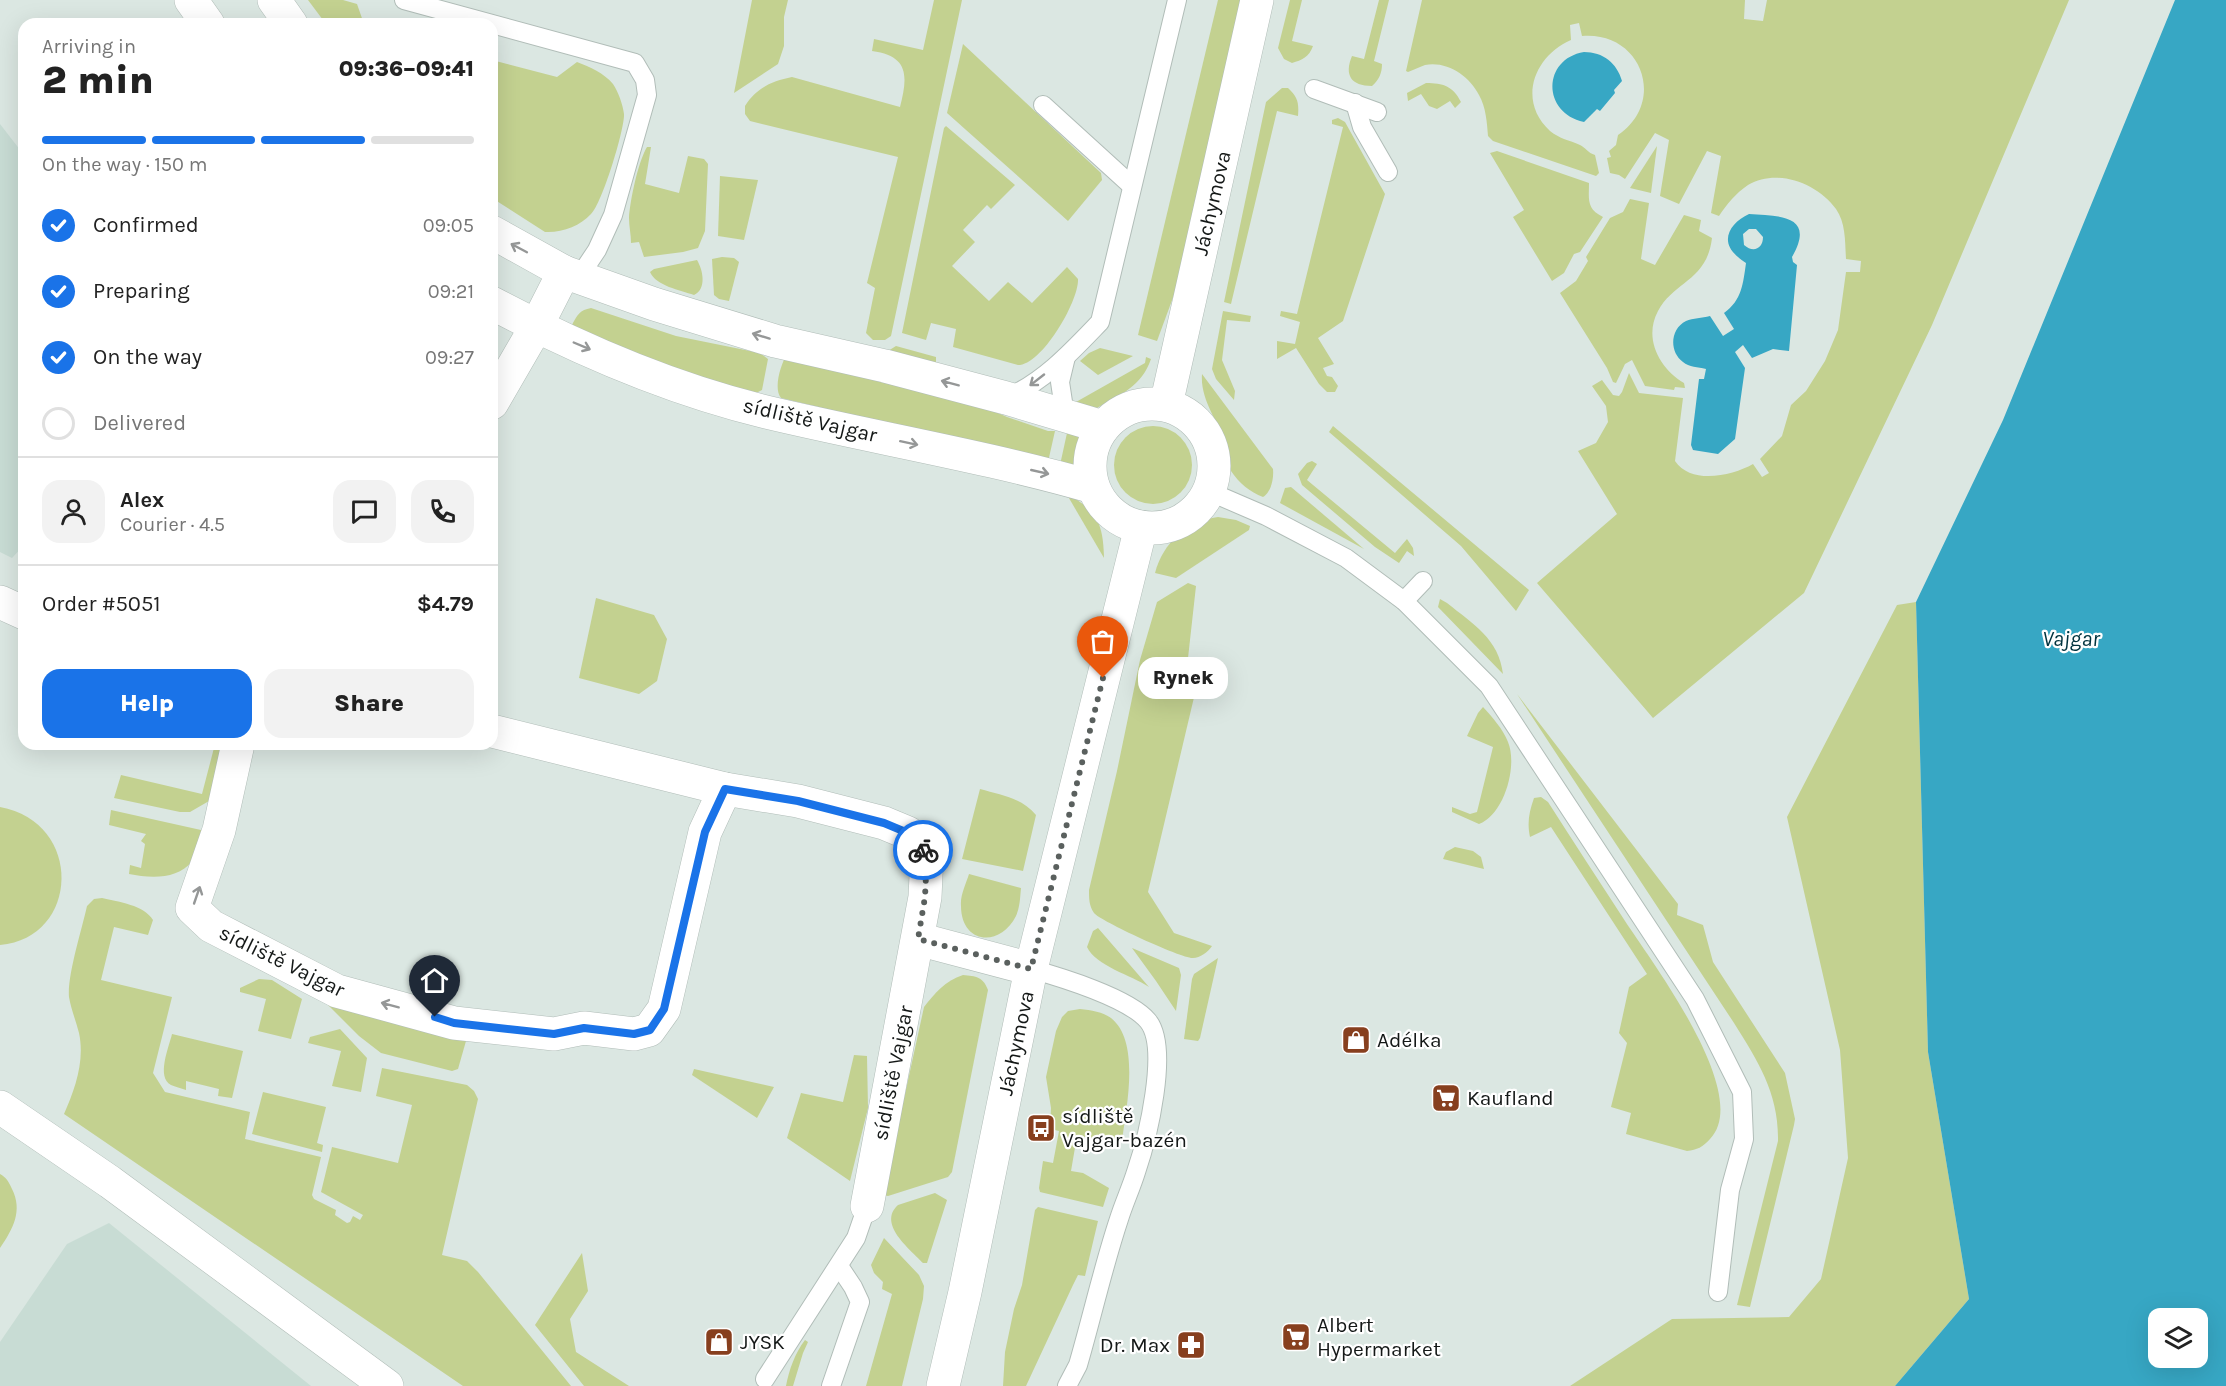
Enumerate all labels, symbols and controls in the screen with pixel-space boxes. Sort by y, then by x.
text: Arriving in [42,35,136,58]
text: 09:36–09:41 [339,56,474,82]
text: 2 min [42,57,154,103]
street label: Jáchymova [1188,148,1236,258]
text: On the way · 150 m [42,153,207,176]
icon: check [42,209,75,242]
text: Confirmed [93,212,199,238]
text: 09:05 [423,214,474,237]
one-way arrow [511,242,528,254]
icon: check [42,275,75,308]
text: Preparing [93,278,190,304]
text: 09:21 [428,280,474,303]
one-way arrow [752,330,771,341]
icon: check [42,341,75,374]
one-way arrow [573,341,591,352]
text: On the way [93,344,202,370]
text: 09:27 [425,346,474,369]
one-way arrow [1030,373,1046,386]
one-way arrow [941,377,960,388]
street label: sídliště Vajgar [741,393,880,447]
text: Delivered [93,410,186,436]
one-way arrow [899,438,919,449]
one-way arrow [1030,467,1049,479]
button: person [42,480,105,543]
button: chat [333,480,396,543]
button: phone [411,480,474,543]
text: Alex [120,487,164,513]
text: Courier · 4.5 [120,513,225,536]
text: Order #5051 [42,591,161,617]
text: $4.79 [417,591,474,617]
pin [1077,616,1128,678]
icon: bag [1086,625,1119,658]
water label: Vajgar [2042,626,2101,652]
callout: Rynek [1139,657,1229,699]
text: Rynek [1153,666,1213,689]
button: Help [42,669,252,738]
button: Share [264,669,474,738]
courier [893,820,953,880]
icon: bike [907,834,940,867]
one-way arrow [192,886,203,905]
street label: sídliště Vajgar [215,920,349,1002]
pin [409,955,460,1017]
icon: home [418,964,451,997]
street label: Jáchymova [993,988,1039,1098]
one-way arrow [381,999,400,1011]
street label: sídliště Vajgar [868,1003,918,1142]
shop icon: Adélka [1340,1024,1372,1056]
place label: Adélka [1377,1028,1442,1052]
supermarket icon: Kaufland [1430,1082,1462,1114]
place label: Kaufland [1467,1086,1554,1110]
place label: sídliště Vajgar-bazén [1062,1104,1187,1152]
bus stop icon: sídliště Vajgar-bazén [1025,1112,1057,1144]
map controls [2148,1308,2208,1368]
button: layers [2148,1308,2208,1368]
place label: Albert Hypermarket [1317,1313,1441,1361]
supermarket icon: Albert Hypermarket [1280,1321,1312,1353]
shop icon: JYSK [703,1326,735,1358]
pharmacy icon: Dr. Max [1175,1329,1207,1361]
place label: JYSK [740,1330,785,1354]
place label: Dr. Max [1100,1333,1170,1357]

